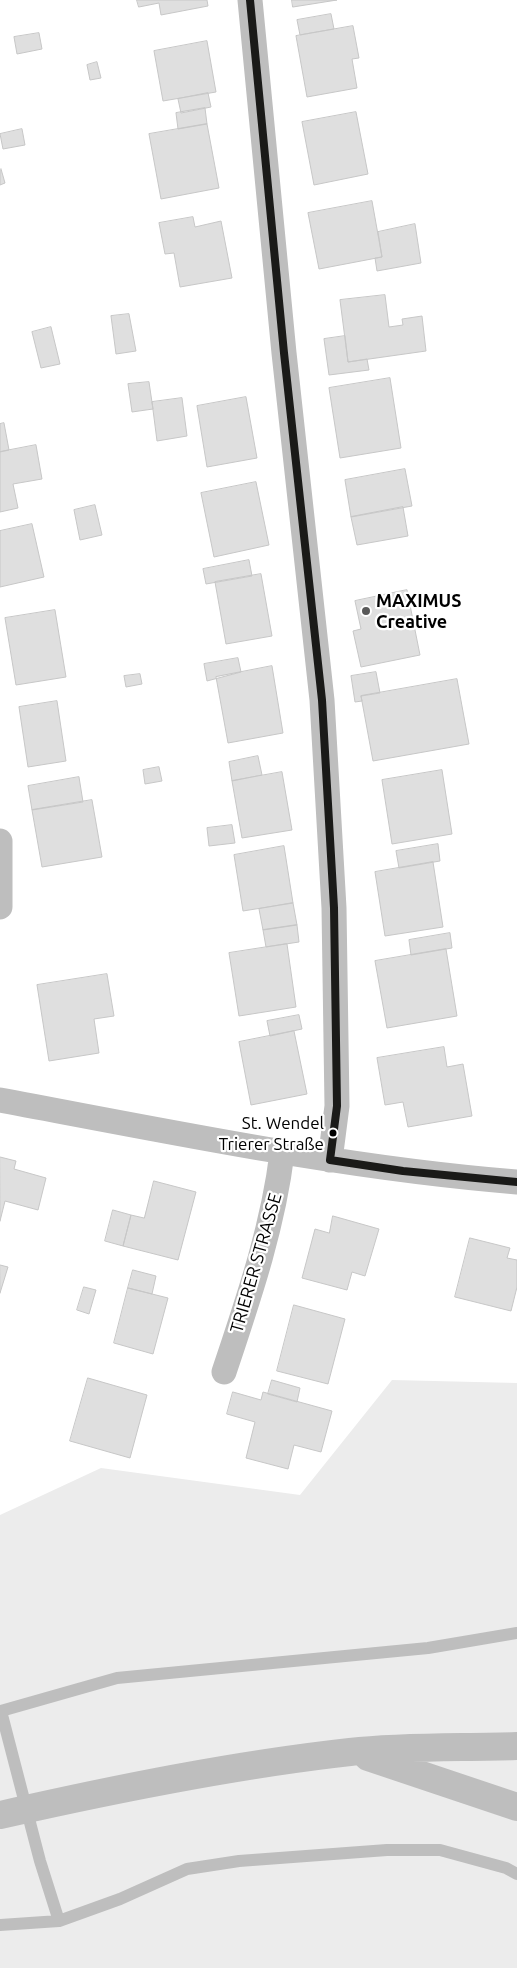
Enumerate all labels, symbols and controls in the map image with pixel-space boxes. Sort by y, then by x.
place label: MAXIMUS Creative [376,590,461,632]
marker: MAXIMUS Creative [360,605,372,617]
place label: St. Wendel Trierer Straße [219,1113,324,1153]
marker: St. Wendel Trierer Straße [328,1128,338,1138]
street label: TRIERER STRASSE [226,1190,286,1336]

